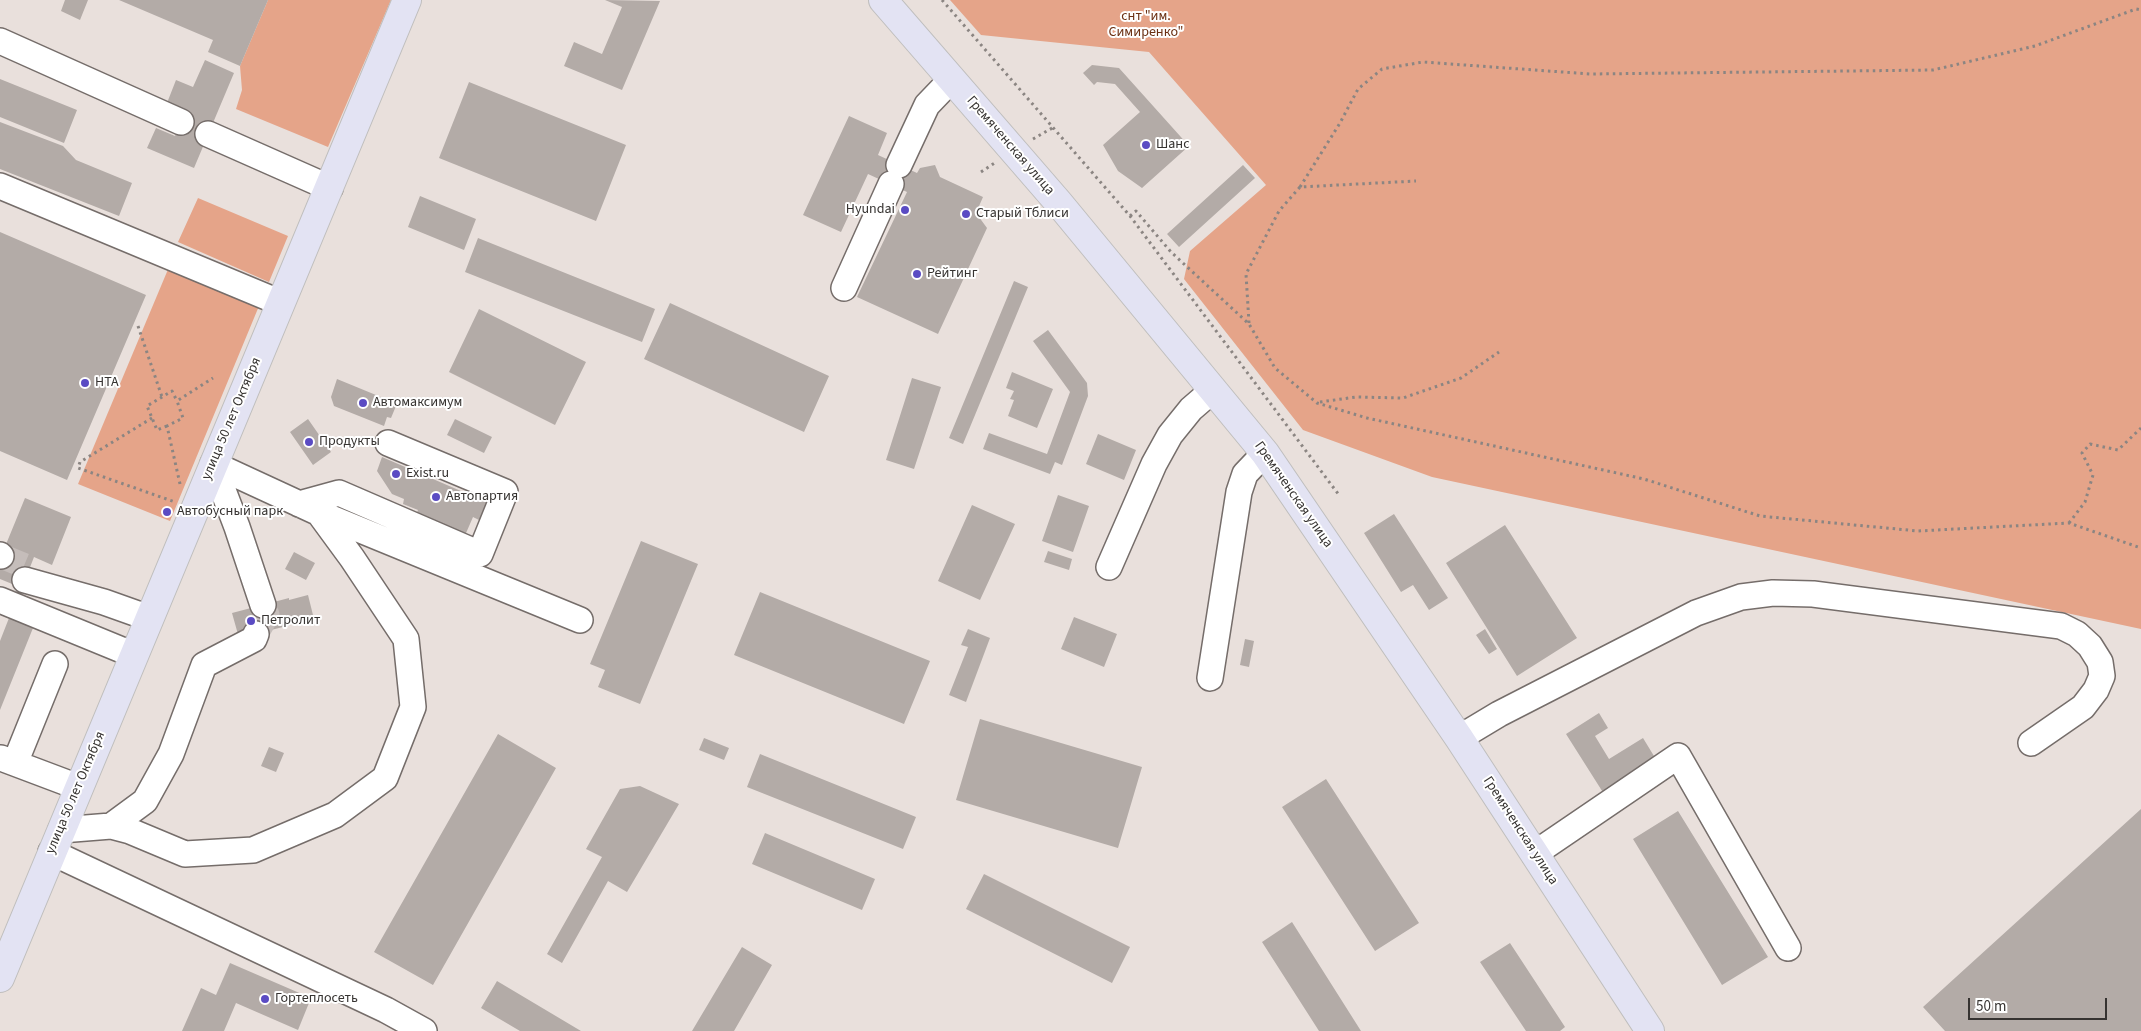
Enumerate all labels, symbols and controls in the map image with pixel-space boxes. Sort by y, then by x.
park label: снт "им. Симиренко" [1108,9,1184,41]
street label: Гремяченская улица [962,93,1058,199]
place label: Шанс [1156,137,1190,153]
marker: Шанс [1140,139,1152,151]
place label: Hyundai [846,202,895,218]
marker: Hyundai [899,204,911,216]
place label: Старый Тблиси [976,206,1069,222]
marker: Старый Тблиси [960,208,972,220]
place label: Рейтинг [927,266,977,282]
marker: Рейтинг [911,268,923,280]
street label: улица 50 лет Октября [199,355,265,483]
place label: НТА [95,375,119,391]
marker: НТА [79,377,91,389]
place label: Автомаксимум [373,395,462,411]
marker: Автомаксимум [357,397,369,409]
place label: Продукты [319,434,380,450]
marker: Продукты [303,436,315,448]
street label: Гремяченская улица [1250,439,1336,551]
place label: Exist.ru [406,466,449,482]
marker: Exist.ru [390,468,402,480]
place label: Автопартия [446,489,518,505]
marker: Автопартия [430,491,442,503]
place label: Автобусный парк [177,504,283,520]
marker: Автобусный парк [161,506,173,518]
place label: Петролит [261,613,320,629]
marker: Петролит [245,615,257,627]
street label: улица 50 лет Октября [43,729,109,857]
street label: Гремяченская улица [1479,774,1561,888]
scale bar [1971,988,2110,1020]
place label: Гортеплосеть [275,991,358,1007]
marker: Гортеплосеть [259,993,271,1005]
text: 50 m [1976,996,2006,1017]

